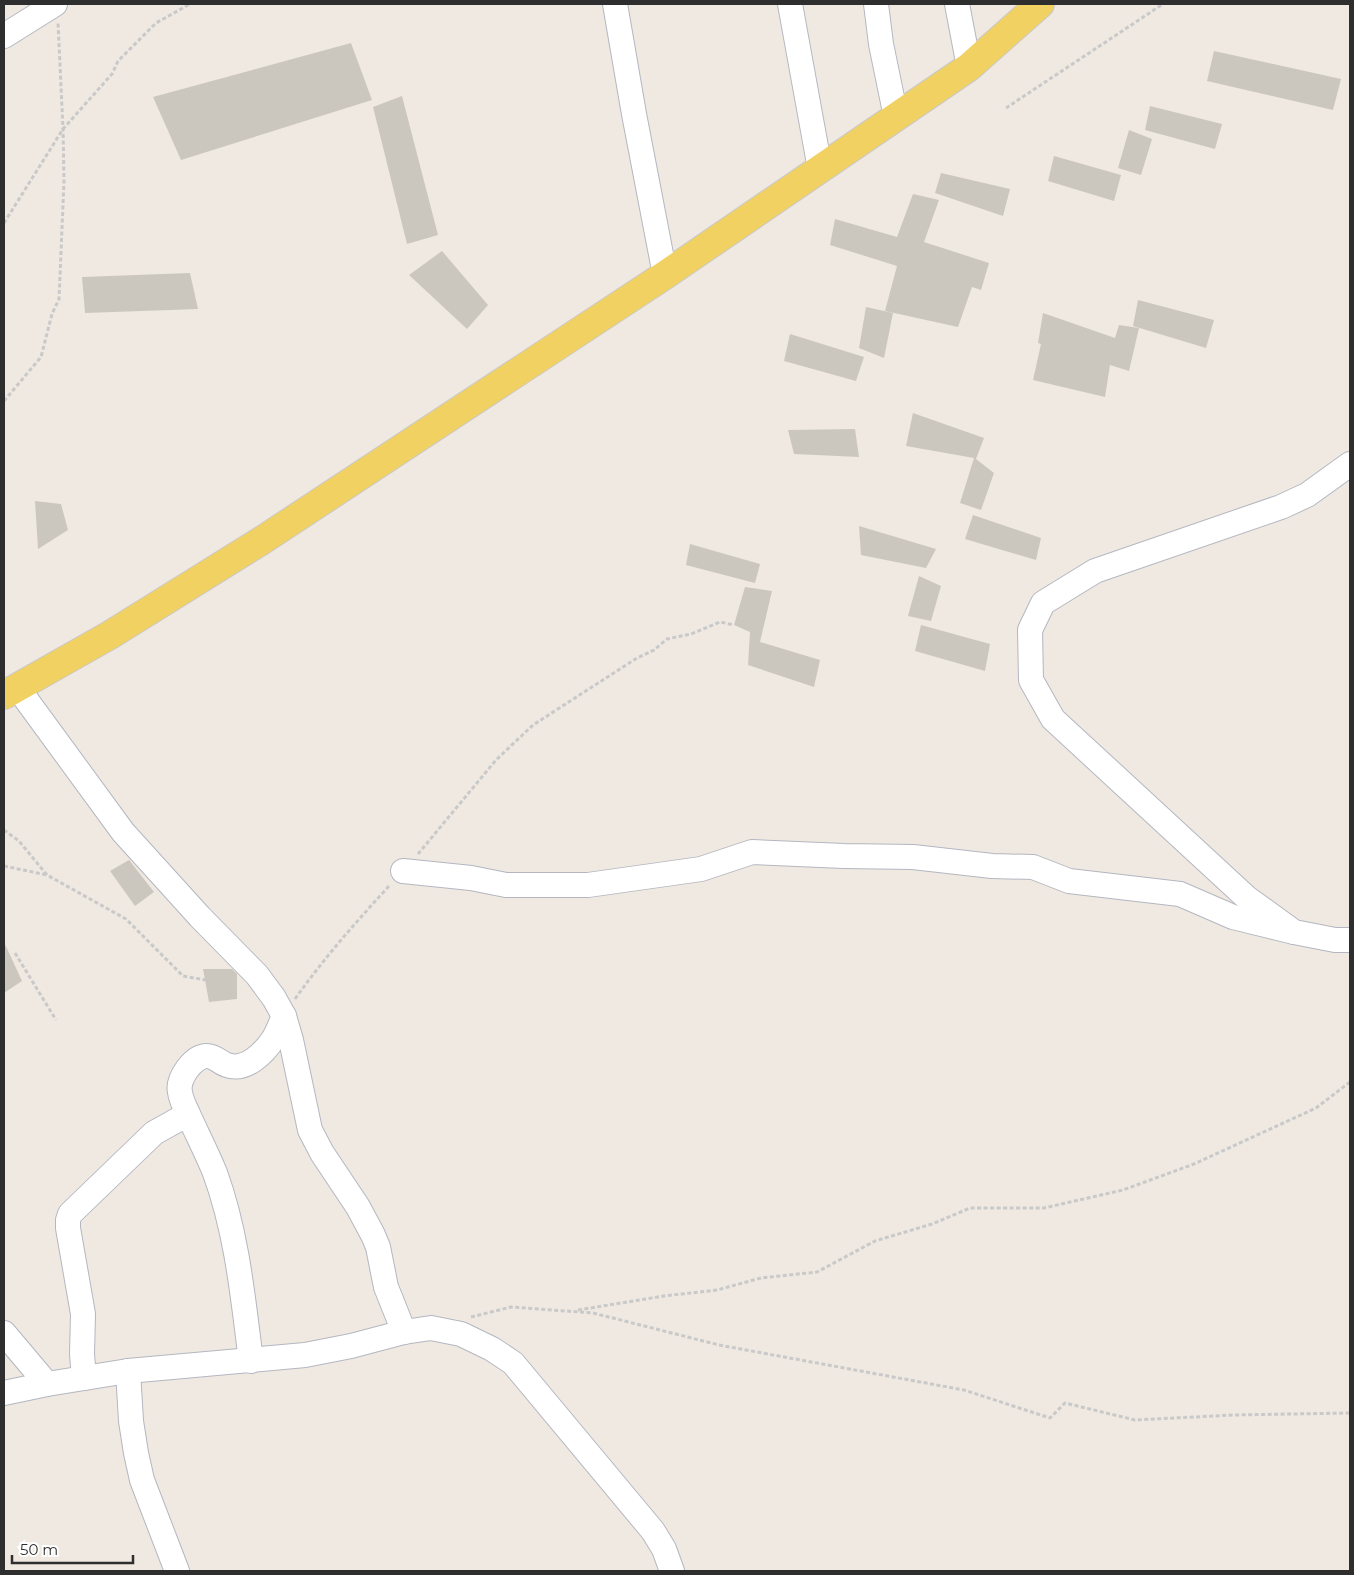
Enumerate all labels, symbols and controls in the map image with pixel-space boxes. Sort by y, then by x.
scale bar [12,1532,134,1564]
text: 50 m [20,1540,58,1559]

